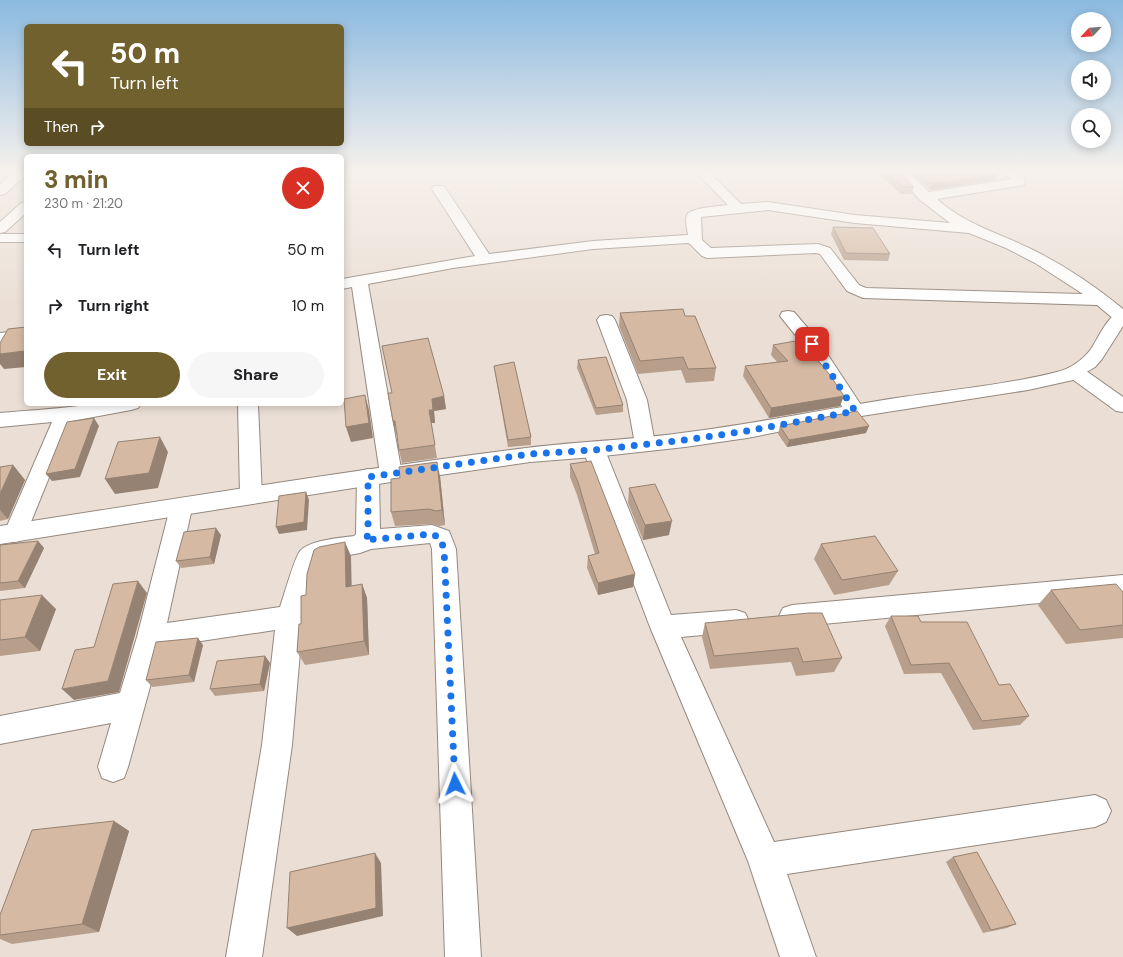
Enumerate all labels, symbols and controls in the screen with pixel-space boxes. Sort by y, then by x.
north arrow [1071,12,1111,52]
map controls [1071,12,1111,148]
text: 50 m [110,35,180,72]
icon: left [44,40,96,92]
button: sound [1071,60,1111,100]
text: Turn left [110,71,179,95]
button: search [1071,108,1111,148]
icon: right [86,116,108,138]
text: Then [44,117,78,137]
text: 3 min [44,164,108,195]
button: close [282,167,324,209]
text: 230 m · 21:20 [44,195,123,212]
icon: left [44,239,66,261]
text: Turn left [78,240,139,260]
text: 50 m [287,240,324,260]
icon: right [44,295,66,317]
text: Turn right [78,296,149,316]
text: 10 m [292,296,324,316]
pin [795,327,829,361]
icon: arrive [801,333,823,355]
button: Exit [44,352,180,398]
button: Share [188,352,324,398]
position arrow [434,763,476,805]

